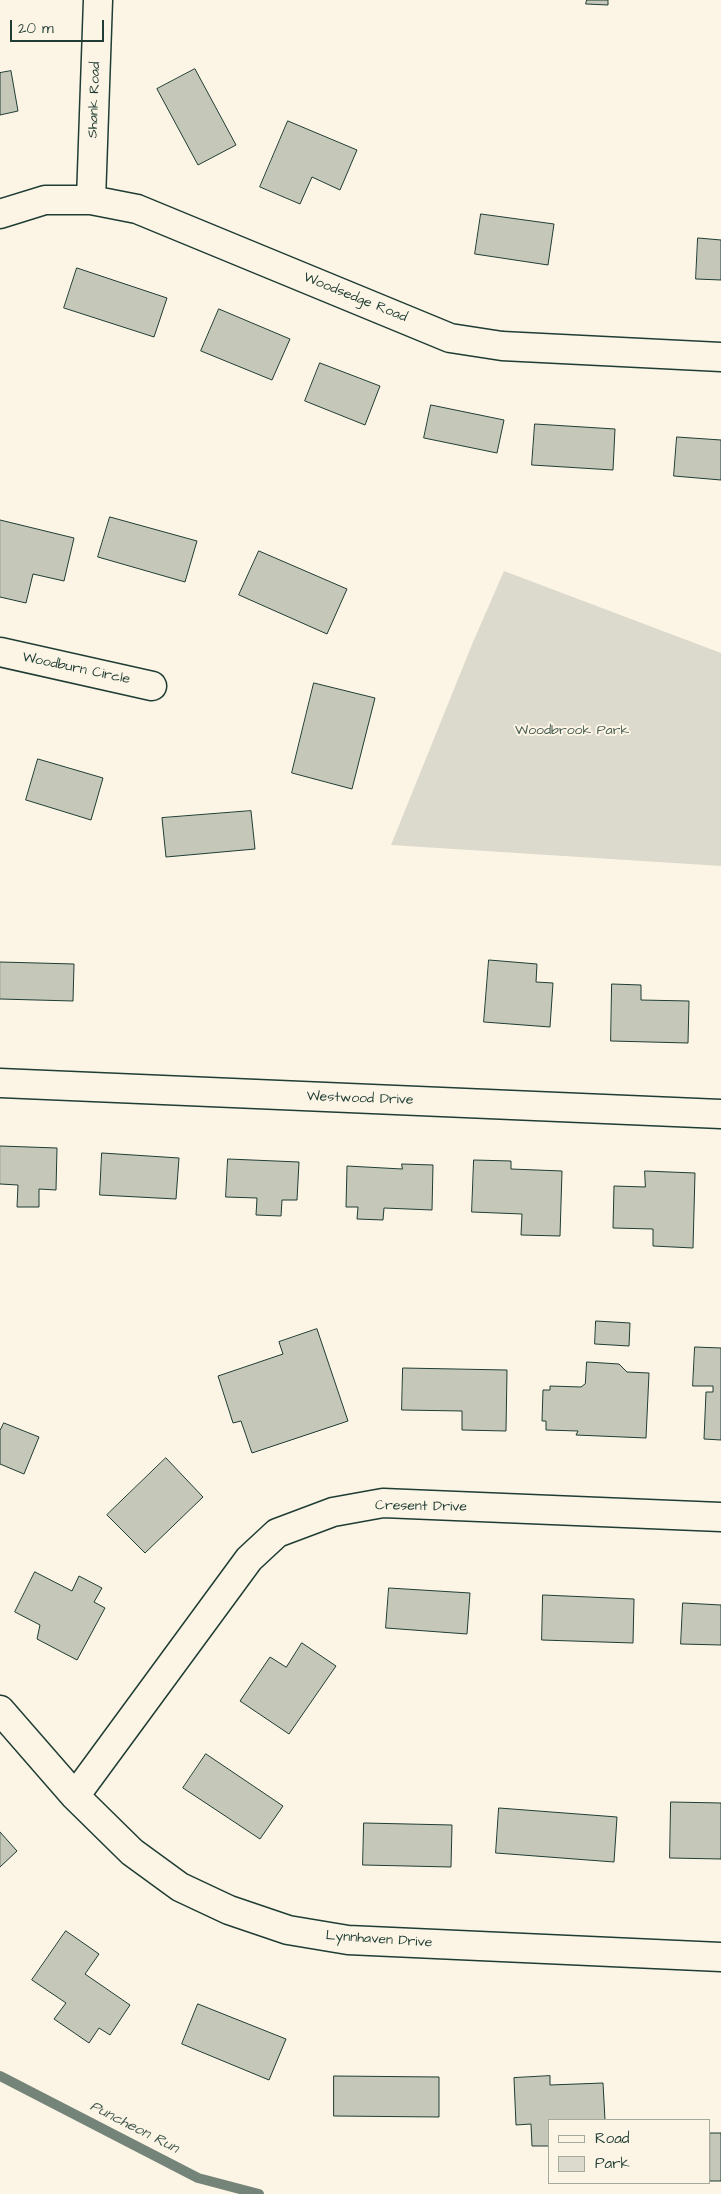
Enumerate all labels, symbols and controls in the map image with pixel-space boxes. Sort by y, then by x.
scale bar [12,10,106,42]
text: 20 m [18,18,54,39]
street label: Shank Road [85,62,105,138]
street label: Woodsedge Road [301,270,409,326]
street label: Woodburn Circle [21,649,131,689]
park label: Woodbrook Park [515,723,629,739]
street label: Westwood Drive [306,1089,414,1109]
street label: Cresent Drive [375,1498,467,1516]
street label: Lynnhaven Drive [325,1928,433,1952]
water label: Puncheon Run [86,2098,182,2158]
legend [548,2119,711,2184]
text: Road [595,2128,629,2149]
text: Park [595,2153,630,2174]

